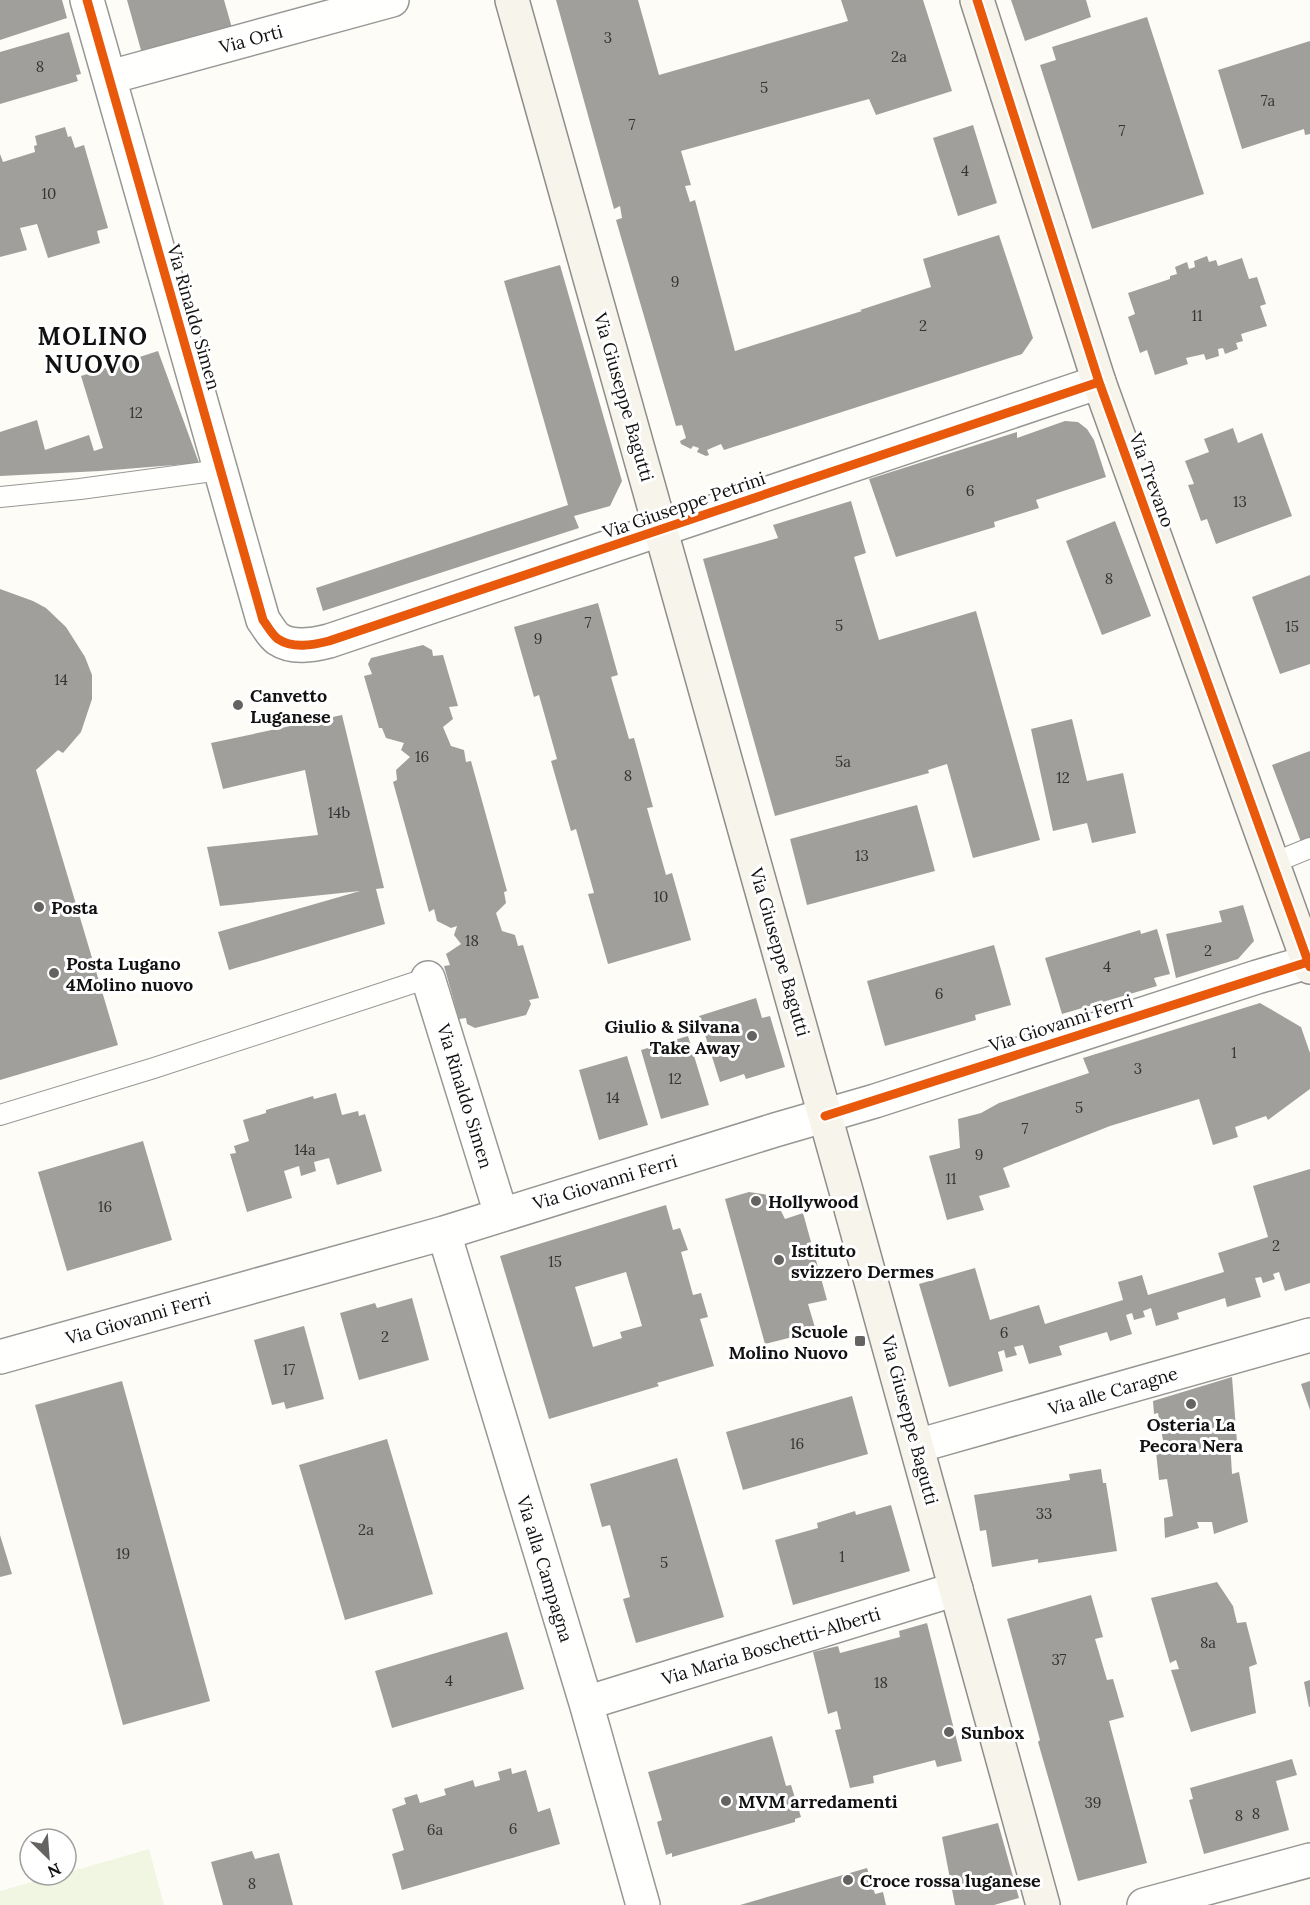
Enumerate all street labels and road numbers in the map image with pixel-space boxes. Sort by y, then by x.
street label: Via Orti [216,20,285,59]
street label: Via Rinaldo Simen [162,241,226,392]
street label: Via Giuseppe Bagutti [589,309,659,484]
street label: Via Trevano [1124,429,1180,530]
street label: Via Giuseppe Petrini [599,466,768,544]
street label: Via Giuseppe Bagutti [745,864,815,1039]
street label: Via Giovanni Ferri [985,989,1136,1057]
street label: Via Rinaldo Simen [432,1020,498,1171]
street label: Via Giovanni Ferri [529,1149,680,1215]
street label: Via Giovanni Ferri [62,1286,213,1350]
street label: Via Giuseppe Bagutti [876,1332,944,1507]
street label: Via alle Caragne [1045,1361,1181,1421]
street label: Via alla Campagna [512,1492,578,1645]
street label: Via Maria Boschetti-Alberti [658,1602,883,1691]

